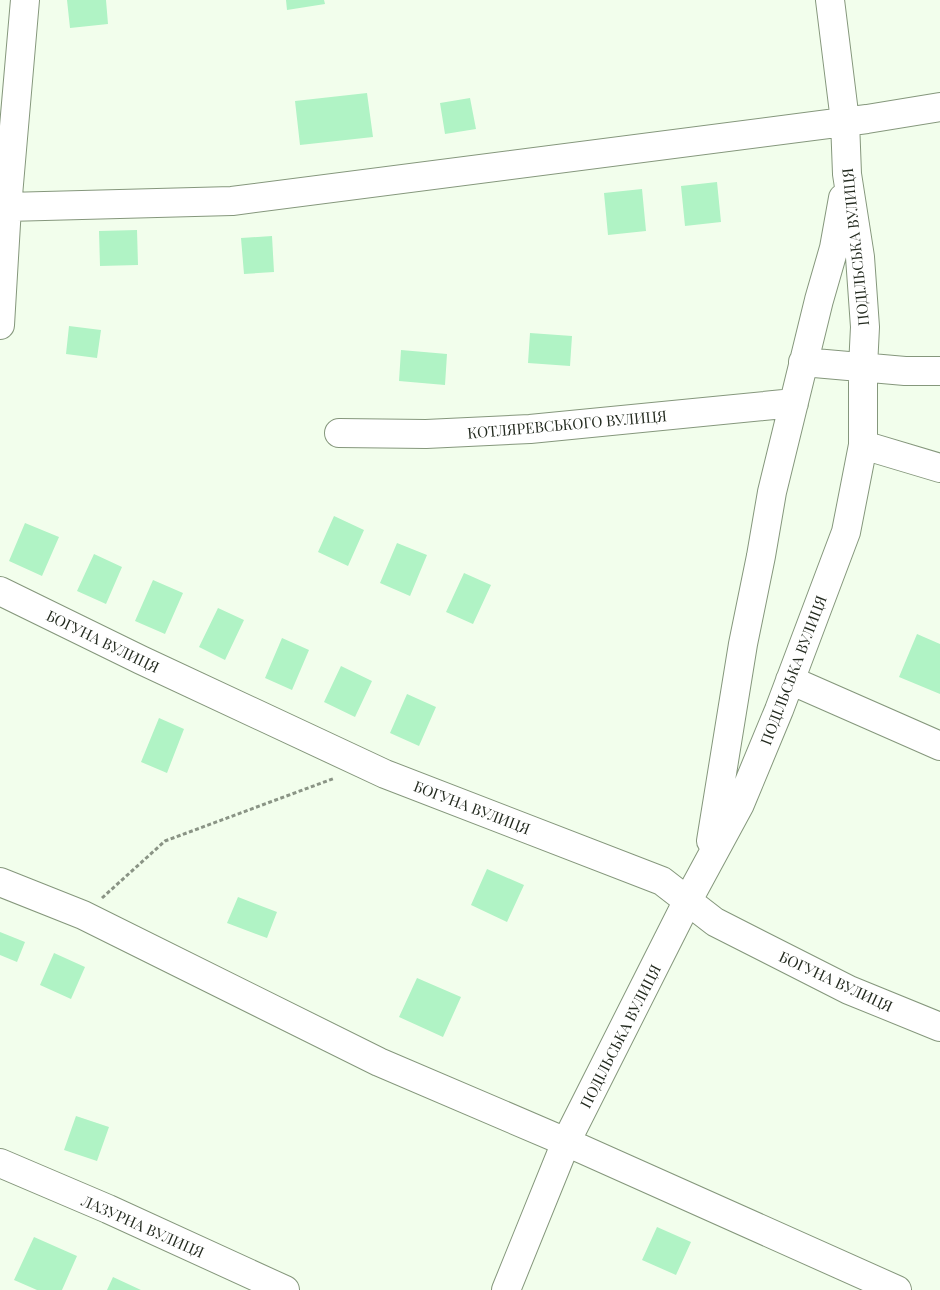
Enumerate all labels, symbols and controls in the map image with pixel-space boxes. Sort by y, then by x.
street label: ПОДІЛЬСЬКА ВУЛИЦЯ [837,167,873,327]
street label: КОТЛЯРЕВСЬКОГО ВУЛИЦЯ [466,405,668,443]
street label: ПОДІЛЬСЬКА ВУЛИЦЯ [755,592,831,748]
street label: БОГУНА ВУЛИЦЯ [43,605,163,677]
street label: БОГУНА ВУЛИЦЯ [411,776,533,838]
street label: БОГУНА ВУЛИЦЯ [776,946,896,1016]
street label: ПОДІЛЬСЬКА ВУЛИЦЯ [575,961,665,1111]
street label: ЛАЗУРНА ВУЛИЦЯ [78,1190,208,1262]

